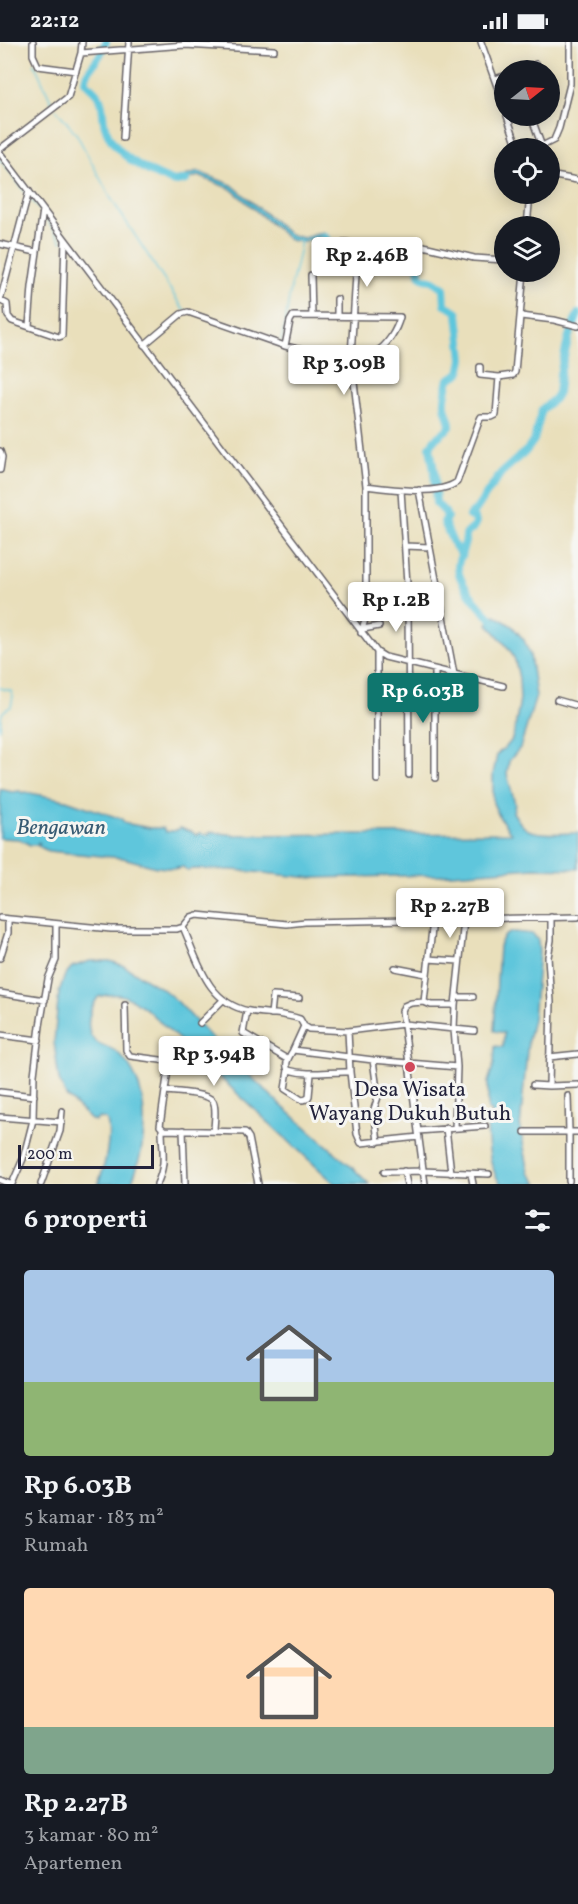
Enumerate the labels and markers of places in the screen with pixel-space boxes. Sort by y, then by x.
pin: Rp 2.46B [305,237,429,288]
pin: Rp 3.09B [282,345,406,396]
pin: Rp 1.2B [341,582,451,633]
pin: Rp 6.03B [361,673,485,724]
pin: Rp 2.27B [388,888,512,939]
pin: Rp 3.94B [152,1036,276,1087]
marker: Desa Wisata Wayang Dukuh Butuh [403,1060,417,1074]
place label: Desa Wisata Wayang Dukuh Butuh [309,1076,511,1129]

